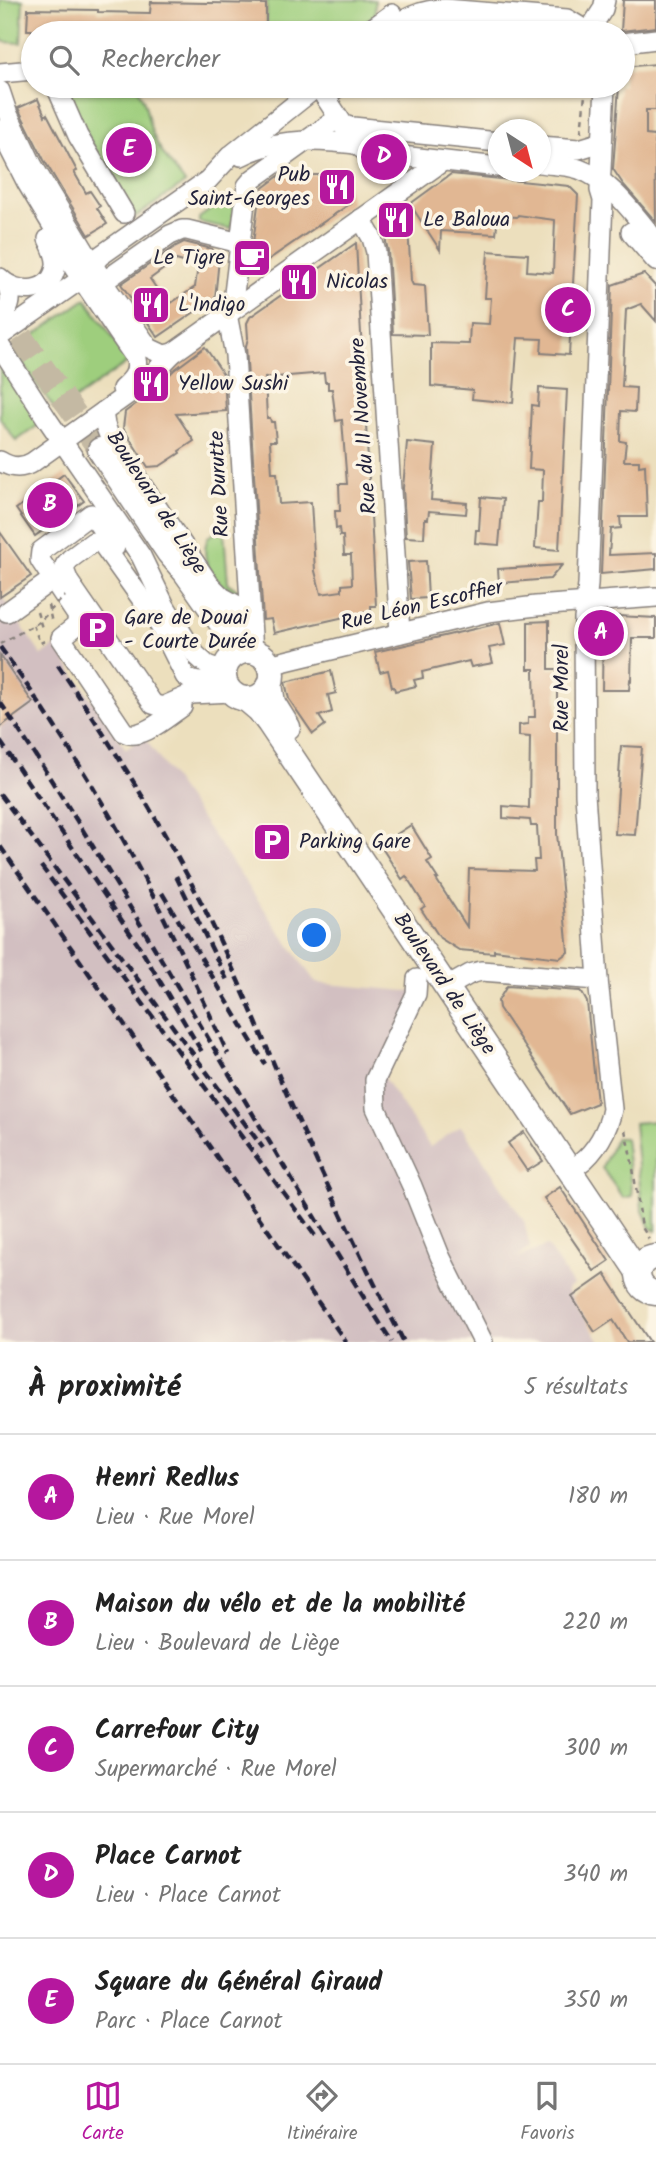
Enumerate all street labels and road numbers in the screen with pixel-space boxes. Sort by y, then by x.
street label: Rue du 11 Novembre [341,336,387,515]
street label: Boulevard de Liège [97,425,215,582]
street label: Rue Durutte [201,429,239,538]
street label: Rue Léon Escoffier [338,571,507,641]
street label: Rue Morel [546,644,579,732]
street label: Boulevard de Liège [384,906,504,1062]

